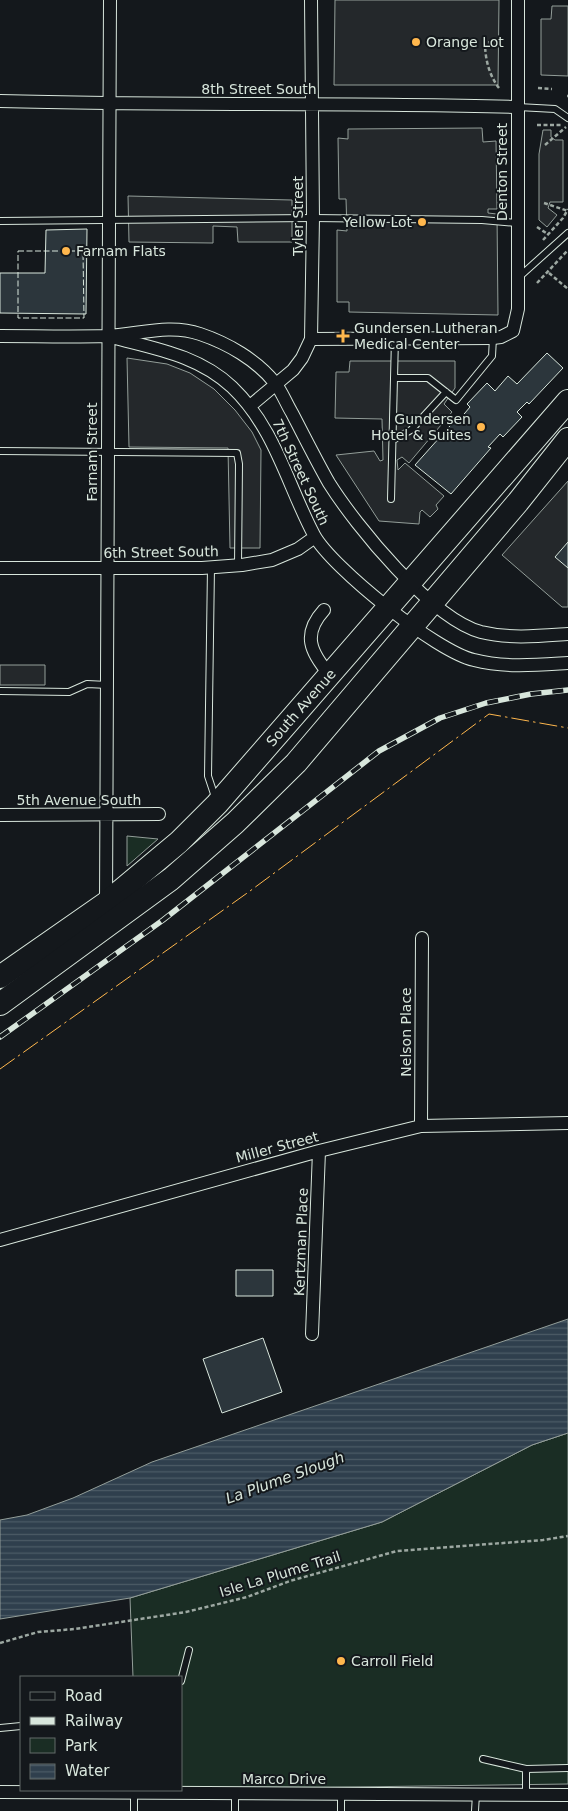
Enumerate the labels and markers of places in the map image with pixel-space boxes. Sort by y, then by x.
place label: Orange Lot [426,34,504,50]
marker: Orange Lot [410,36,422,48]
place label: Yellow Lot [342,214,412,230]
marker: Yellow Lot [416,216,428,228]
place label: Farnam Flats [76,243,166,259]
marker: Farnam Flats [60,245,72,257]
place label: Gundersen Lutheran Medical Center [354,320,498,352]
marker: Gundersen Lutheran Medical Center [336,329,350,343]
place label: Gundersen Hotel & Suites [371,411,471,443]
marker: Gundersen Hotel & Suites [475,421,487,433]
place label: Carroll Field [351,1653,433,1669]
marker: Carroll Field [335,1655,347,1667]

